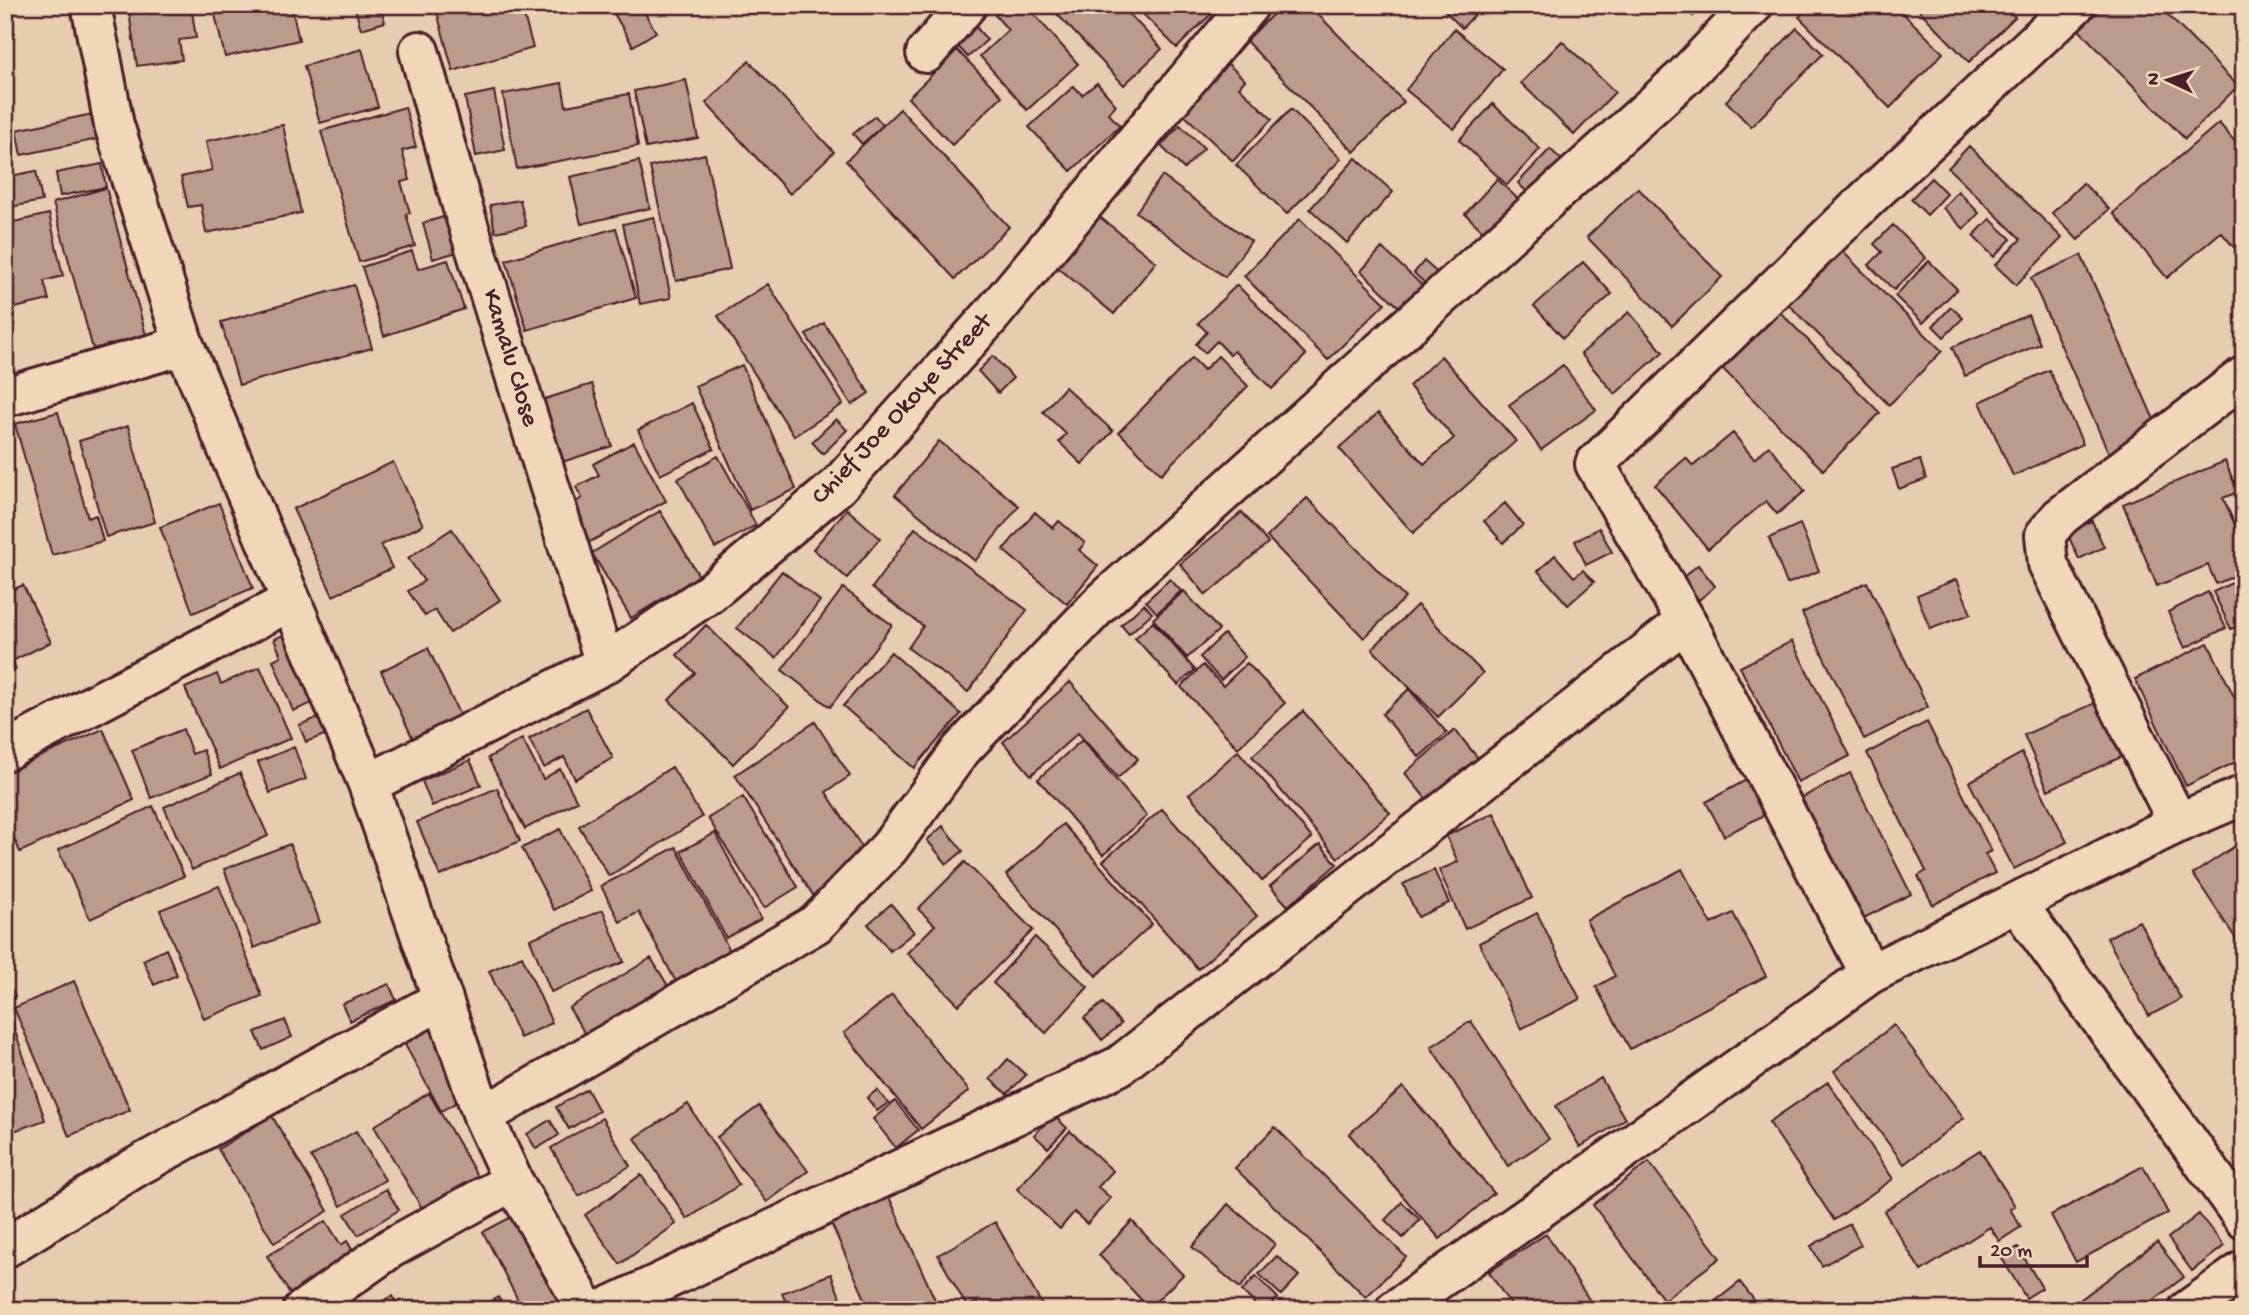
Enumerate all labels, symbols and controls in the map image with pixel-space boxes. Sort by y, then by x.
north arrow [2134,46,2204,116]
text: N [2143,72,2166,86]
street label: Kamalu Close [473,286,545,431]
street label: Chief Joe Okoye Street [806,306,1001,512]
scale bar [1980,1224,2086,1268]
text: 20 m [1990,1240,2032,1265]

